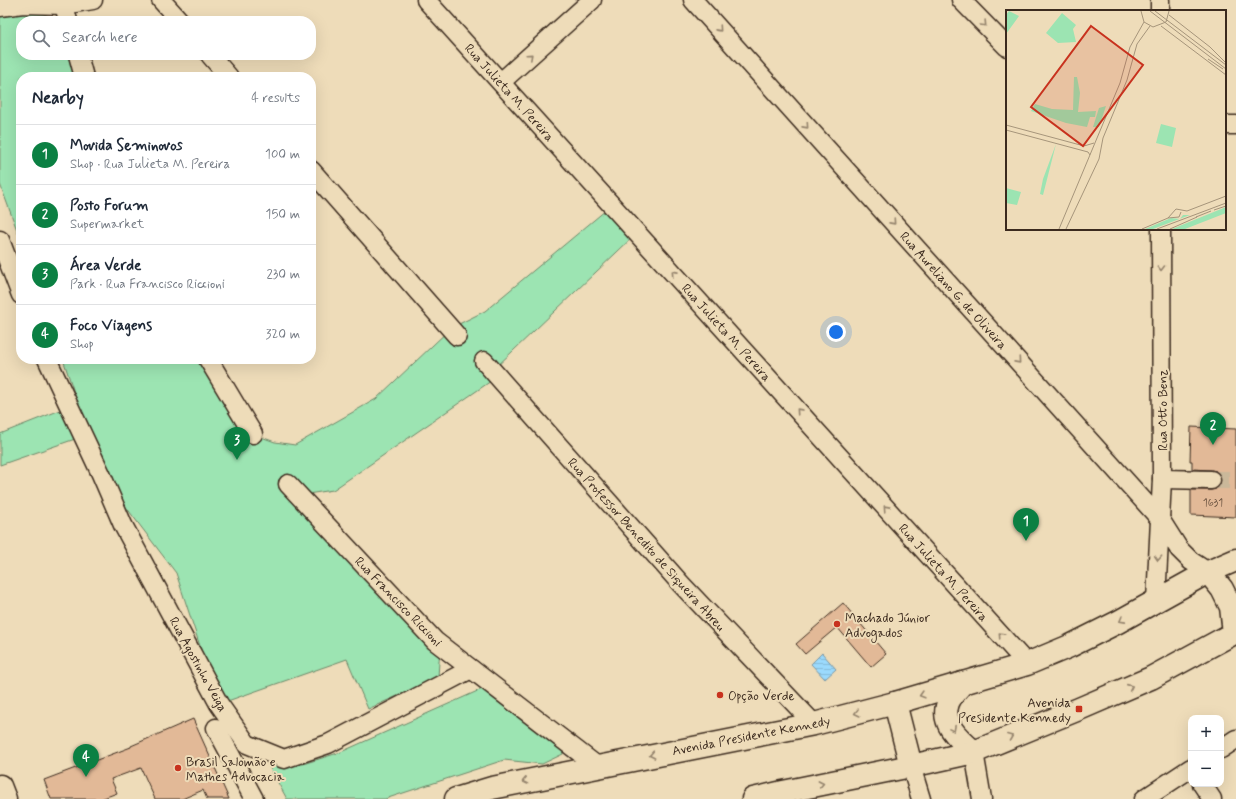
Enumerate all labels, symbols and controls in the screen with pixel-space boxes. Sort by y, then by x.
inset map [1006,10,1226,230]
search box [16,16,316,60]
one-way arrow [979,19,987,27]
one-way arrow [715,24,722,32]
icon: search [30,27,52,49]
text: Search here [62,28,138,48]
street label: Rua Julieta M. Pereira [460,40,558,146]
one-way arrow [525,53,533,61]
text: Nearby [32,87,84,109]
text: 4 results [251,90,300,107]
one-way arrow [802,121,809,128]
text: Movida Seminovos [70,136,183,156]
text: 1 [42,146,48,163]
text: 100 m [265,146,300,163]
text: Shop · Rua Julieta M. Pereira [70,156,230,173]
text: Posto Forum [70,196,149,216]
text: 2 [42,206,48,223]
text: 150 m [266,206,300,223]
text: Supermarket [70,216,144,233]
one-way arrow [889,217,896,225]
street label: Rua Aureliano G. de Oliveira [895,229,1011,354]
text: Área Verde [70,256,141,276]
one-way arrow [1157,265,1165,271]
text: 3 [42,266,48,283]
text: 230 m [266,266,300,283]
one-way arrow [671,270,679,278]
text: Park · Rua Francisco Riccioni [70,276,225,293]
street label: Rua Julieta M. Pereira [677,280,775,386]
text: Foco Viagens [70,316,152,336]
your location [826,322,846,342]
text: 4 [41,326,49,343]
text: 320 m [266,326,300,343]
text: Shop [70,336,94,353]
one-way arrow [1013,356,1020,363]
street label: Rua Otto Benz [1155,369,1172,451]
one-way arrow [796,408,804,416]
pin: 2 [1200,412,1226,445]
pin: 3 [224,427,250,460]
street label: Rua Professor Benedito de Siqueira Abreu [563,455,728,635]
house number: 1631 [1203,496,1223,510]
one-way arrow [884,505,891,512]
pin: 1 [1013,508,1039,541]
street label: Rua Julieta M. Pereira [894,520,992,626]
street label: Rua Francisco Riccioni [350,553,445,651]
one-way arrow [1154,555,1163,561]
place label: Machado Júnior Advogados [845,610,930,643]
street label: Rua Agostinho Veiga [165,614,231,716]
one-way arrow [1119,615,1126,623]
marker: Machado Júnior Advogados [832,619,842,629]
one-way arrow [999,633,1006,640]
one-way arrow [1125,684,1133,692]
place label: Opção Verde [728,688,795,705]
marker: Opção Verde [715,690,725,700]
one-way arrow [919,690,926,699]
place label: Avenida Presidente Kennedy [958,695,1071,727]
marker: Avenida Presidente Kennedy [1074,704,1084,714]
one-way arrow [854,708,860,716]
street label: Avenida Presidente Kennedy [671,713,832,760]
map controls [1188,715,1224,787]
button: + [1188,715,1224,751]
one-way arrow [948,725,955,733]
one-way arrow [1006,734,1013,742]
pin: 4 [73,744,99,777]
one-way arrow [649,750,655,759]
button: − [1188,751,1224,787]
place label: Brasil Salomão e Mathes Advocacia [186,754,285,786]
marker: Brasil Salomão e Mathes Advocacia [173,763,183,773]
one-way arrow [522,776,528,785]
one-way arrow [818,780,824,789]

